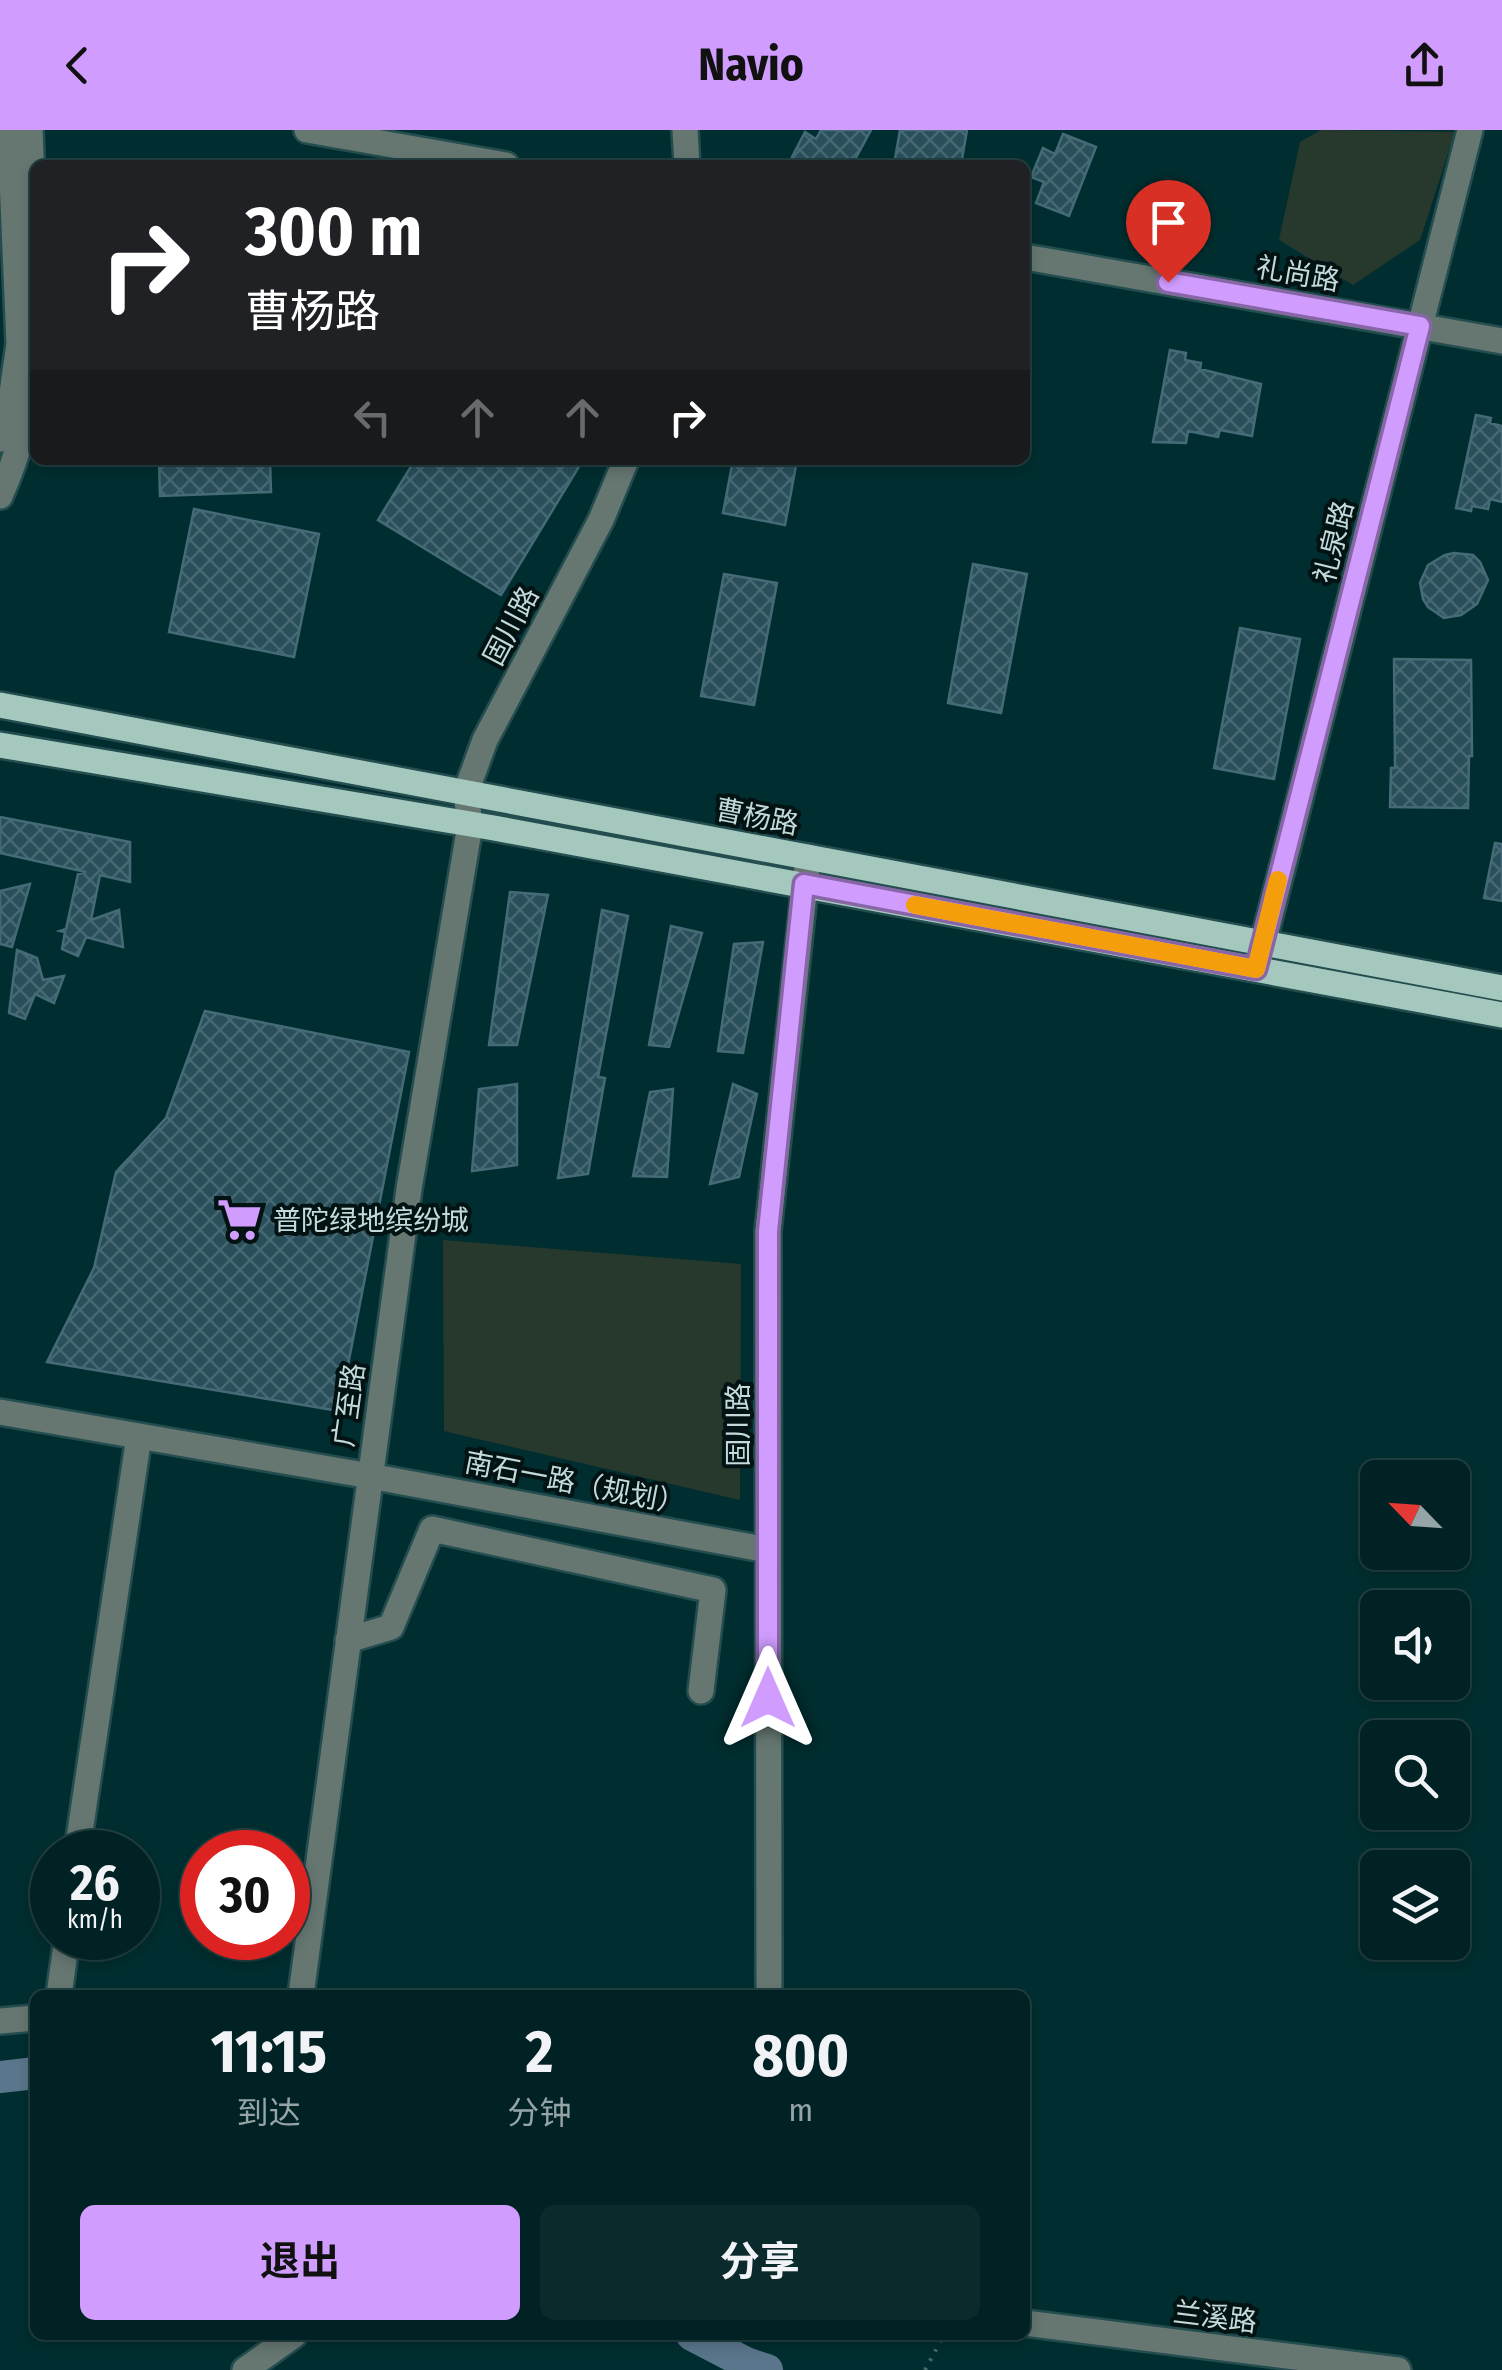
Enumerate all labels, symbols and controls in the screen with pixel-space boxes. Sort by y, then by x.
icon: back [50,38,105,93]
text: Navio [698,38,804,92]
icon: share [1397,38,1452,93]
pin [1126,180,1211,283]
text: 300 m [245,190,423,274]
icon: arrive [1141,195,1196,250]
icon: right [80,200,210,330]
street label: 礼尚路 [1254,250,1342,298]
text: 曹杨路 [245,285,380,339]
icon: left [345,390,400,445]
icon: ahead [450,390,505,445]
icon: ahead [555,390,610,445]
icon: right [660,390,715,445]
street label: 礼泉路 [1308,497,1360,587]
street label: 固川路 [477,581,545,671]
street label: 曹杨路 [713,793,801,841]
supermarket icon: 普陀绿地缤纷城 [216,1196,264,1244]
place label: 普陀绿地缤纷城 [273,1204,469,1237]
street label: 广至路 [327,1361,371,1449]
street label: 固川路 [722,1383,755,1467]
street label: 南石一路（规划） [462,1445,688,1521]
north arrow [1360,1460,1470,1570]
map controls [1360,1460,1470,1960]
button: sound [1360,1590,1470,1700]
position arrow [716,1646,820,1750]
button: search [1360,1720,1470,1830]
speed limit sign: 30 [180,1830,310,1960]
button: layers [1360,1850,1470,1960]
text: 26 [70,1853,120,1913]
text: km/h [67,1905,123,1935]
text: 11:15 [211,2016,327,2088]
text: 2 [526,2016,553,2088]
text: 800 [752,2020,849,2092]
text: m [788,2091,813,2129]
text: 到达 [237,2094,301,2132]
text: 分钟 [507,2094,572,2132]
button: 退出 [80,2205,520,2320]
button: 分享 [540,2205,980,2320]
street label: 兰溪路 [1171,2296,1259,2338]

